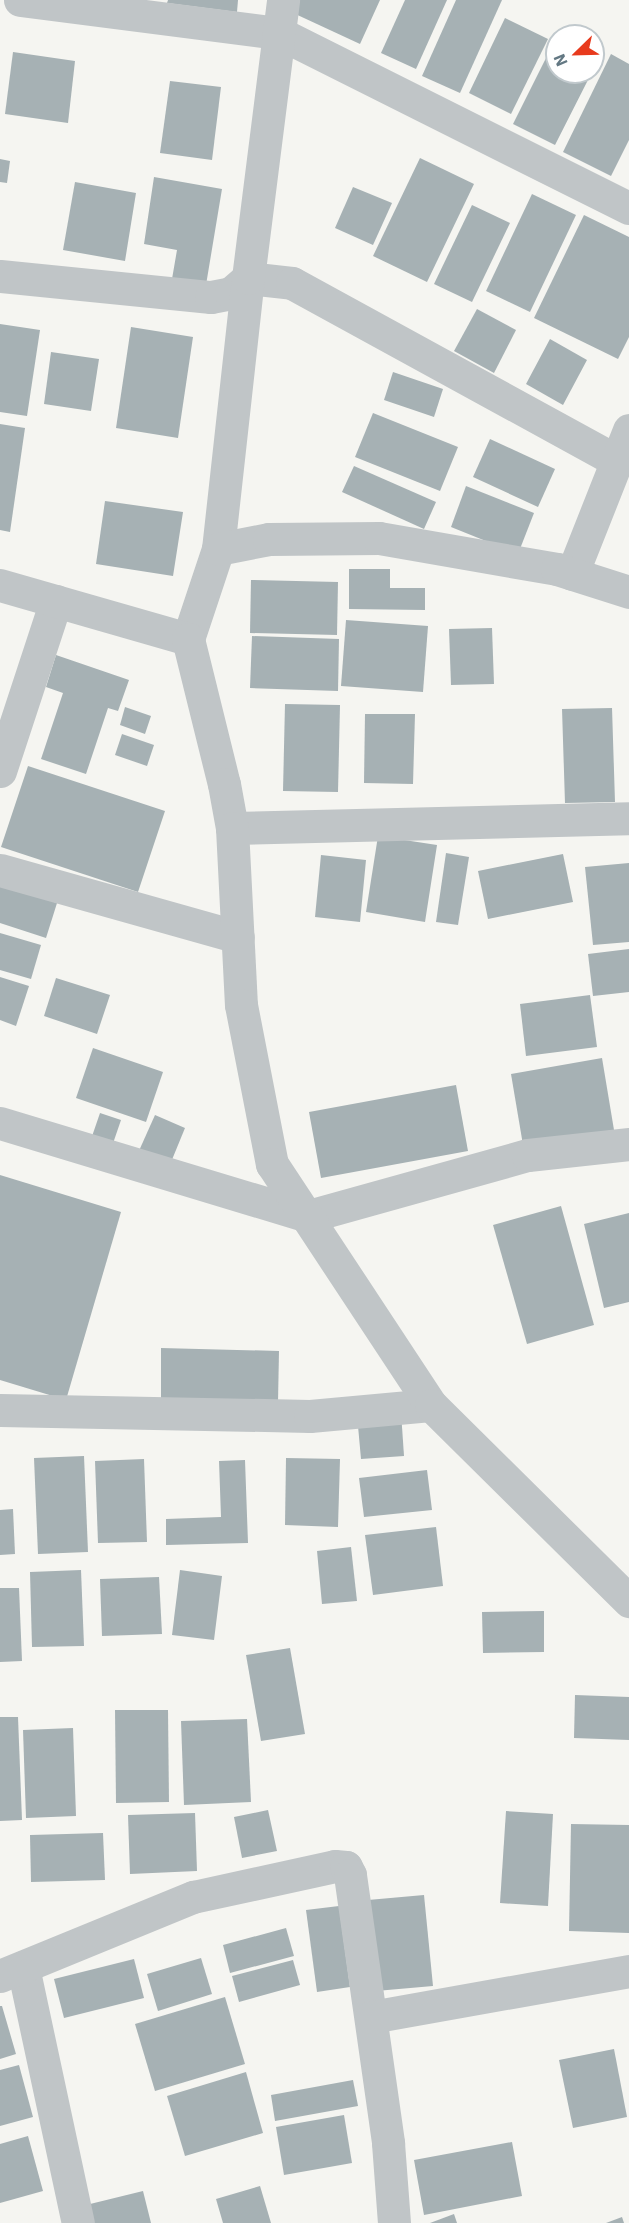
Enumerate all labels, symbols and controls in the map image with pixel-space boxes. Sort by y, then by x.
north arrow [545,24,605,84]
text: N [549,51,572,69]

